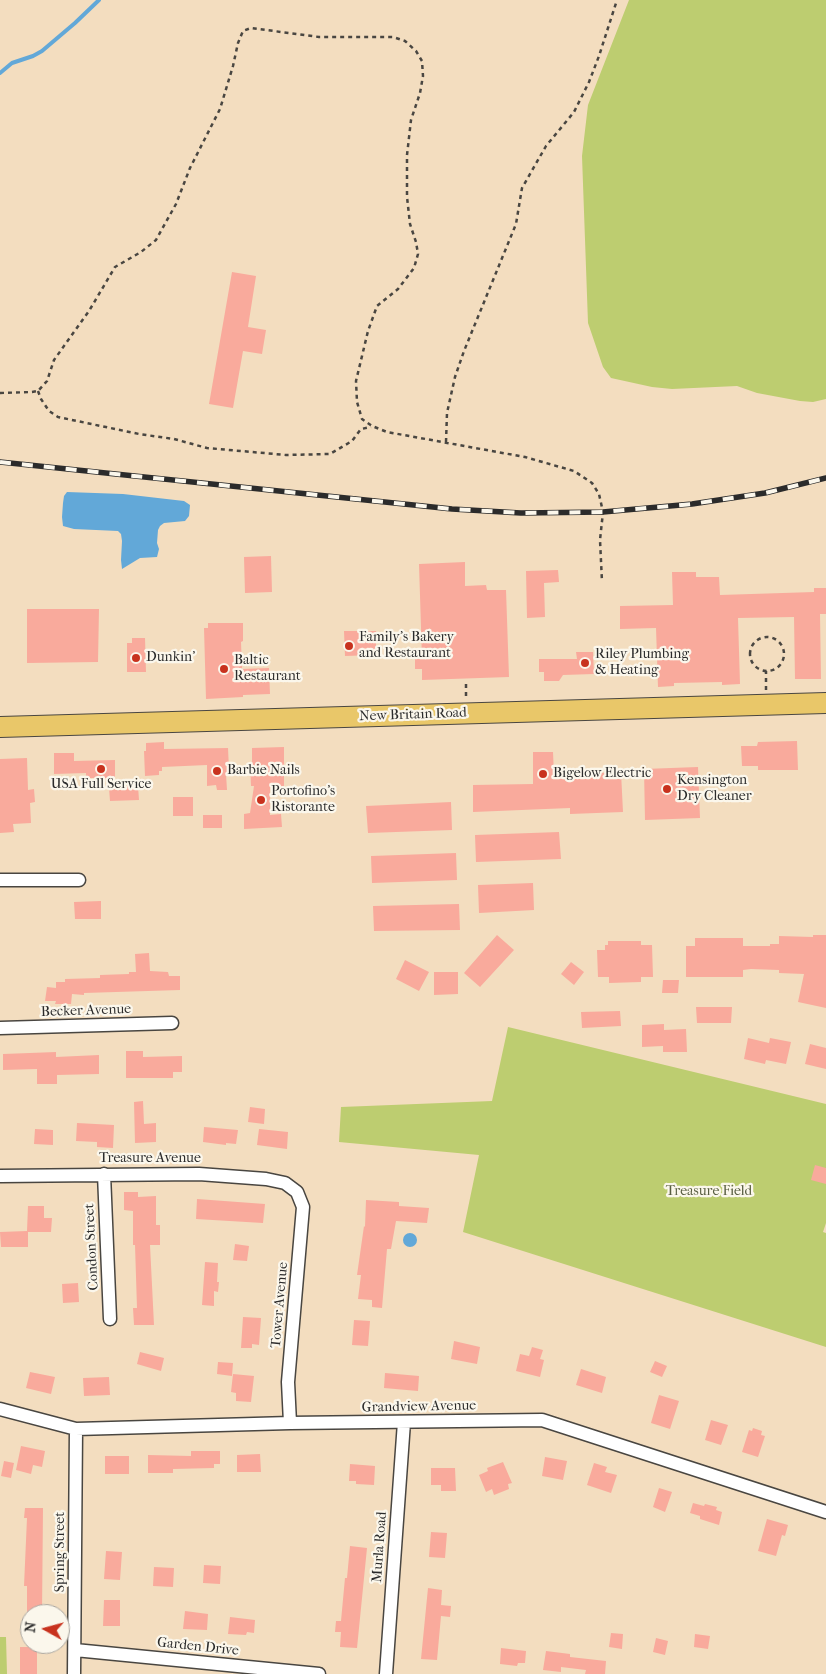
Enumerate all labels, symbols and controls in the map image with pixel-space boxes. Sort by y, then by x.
place label: Family's Bakery and Restaurant [359,630,454,662]
marker: Family's Bakery and Restaurant [343,640,355,652]
place label: Riley Plumbing & Heating [595,647,689,680]
place label: Dunkin' [146,650,195,666]
marker: Dunkin' [130,652,142,664]
place label: Baltic Restaurant [234,653,301,686]
marker: Riley Plumbing & Heating [579,657,591,669]
marker: Baltic Restaurant [218,663,230,675]
street label: New Britain Road [359,705,467,725]
marker: USA Full Service [95,763,107,775]
place label: Barbie Nails [227,763,300,779]
marker: Barbie Nails [211,765,223,777]
place label: Bigelow Electric [553,766,651,782]
marker: Bigelow Electric [537,768,549,780]
place label: Kensington Dry Cleaner [677,773,752,806]
place label: USA Full Service [51,777,151,793]
marker: Kensington Dry Cleaner [661,783,673,795]
place label: Portofino's Ristorante [271,784,335,816]
marker: Portofino's Ristorante [255,794,267,806]
street label: Becker Avenue [41,1001,131,1021]
street label: Treasure Avenue [99,1151,201,1167]
park label: Treasure Field [666,1184,752,1200]
street label: Condon Street [81,1203,103,1291]
street label: Tower Avenue [268,1261,292,1349]
street label: Grandview Avenue [362,1398,476,1416]
street label: Murla Road [369,1511,391,1583]
street label: Spring Street [53,1512,69,1592]
north arrow [20,1604,70,1654]
text: N [22,1621,40,1634]
street label: Garden Drive [156,1634,240,1660]

